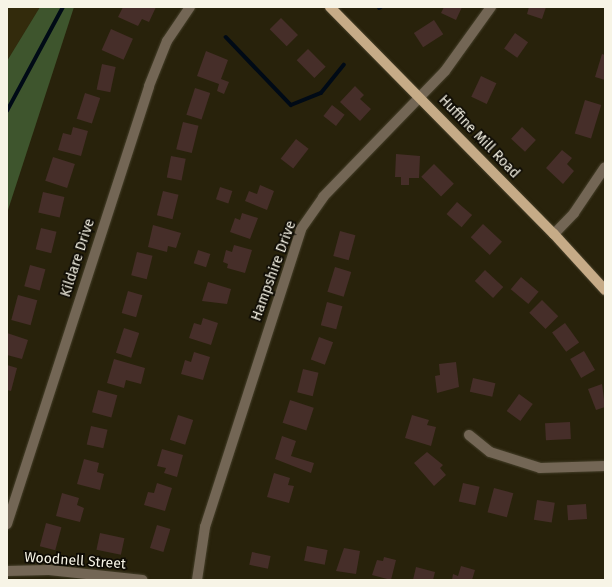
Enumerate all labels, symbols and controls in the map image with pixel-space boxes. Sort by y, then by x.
street label: Huffine Mill Road [435,92,523,182]
street label: Kildare Drive [57,217,99,299]
street label: Hampshire Drive [248,219,300,323]
street label: Woodnell Street [24,549,126,573]

